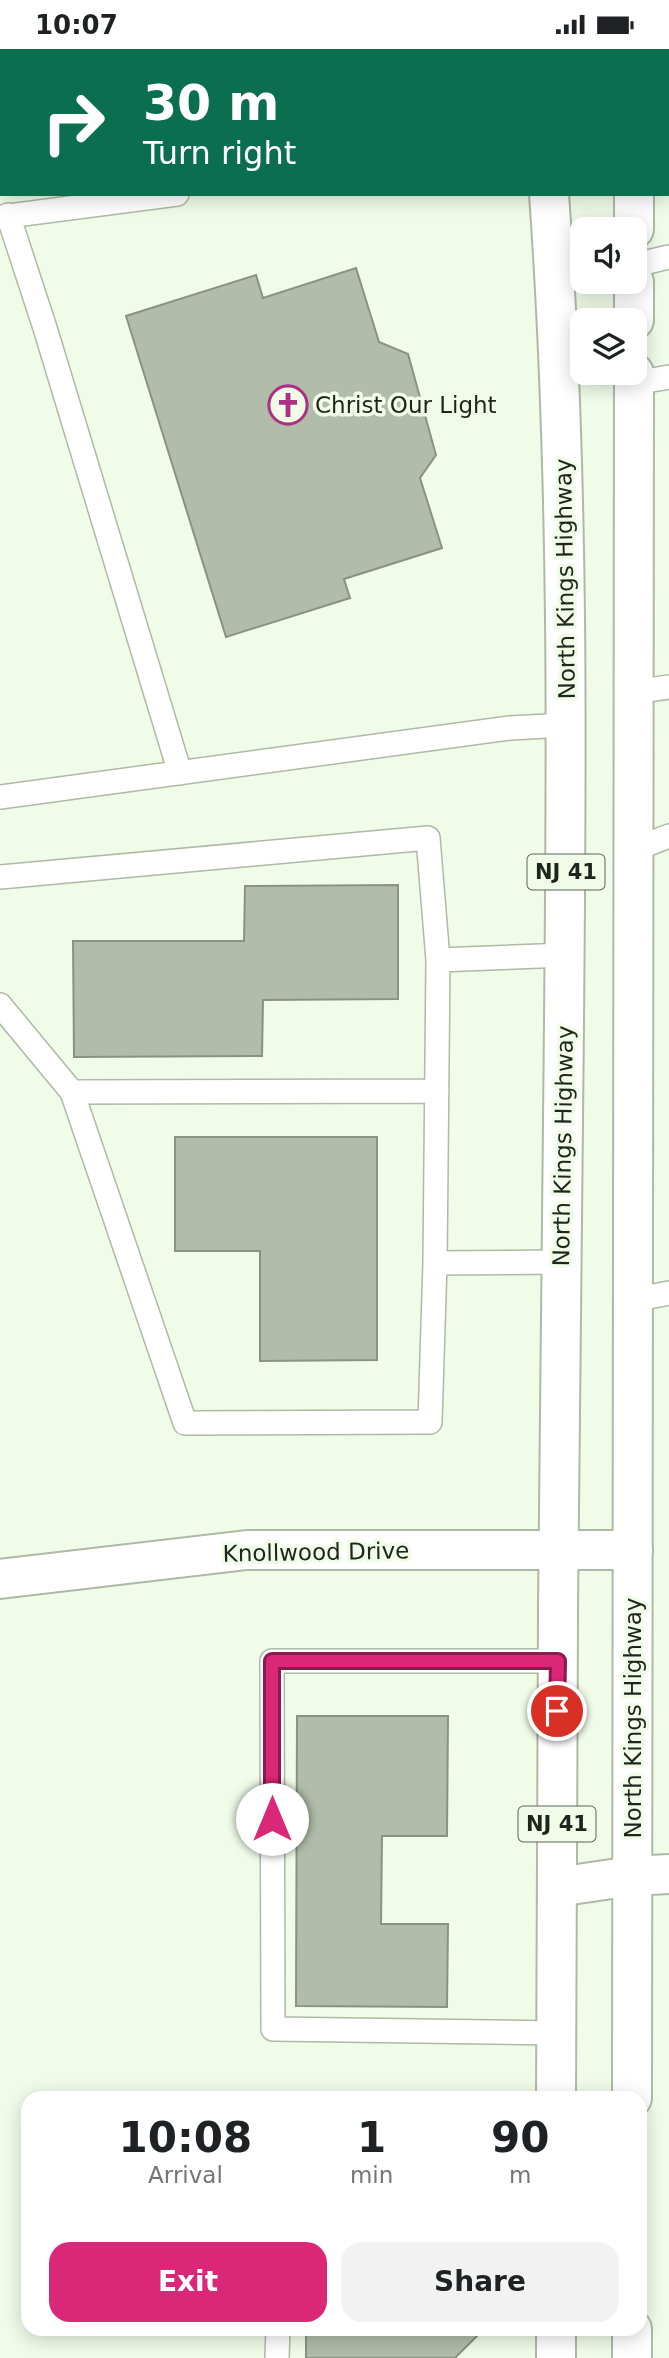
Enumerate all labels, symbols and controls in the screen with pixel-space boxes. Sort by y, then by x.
text: 10:07 [35,10,118,40]
text: 30 m [143,75,279,132]
icon: right [28,77,119,168]
text: Turn right [143,134,296,172]
map controls [570,217,647,385]
button: sound [570,217,647,294]
button: layers [570,308,647,385]
church icon: Christ Our Light [267,384,309,426]
place label: Christ Our Light [315,392,497,418]
street label: North Kings Highway [550,458,580,700]
road number: NJ 41 [528,855,604,889]
street label: North Kings Highway [548,1025,578,1267]
street label: Knollwood Drive [222,1537,410,1567]
street label: North Kings Highway [620,1598,646,1838]
pin [527,1681,587,1741]
icon: arrive [538,1692,576,1730]
position arrow [235,1782,309,1856]
road number: NJ 41 [518,1807,596,1841]
text: 10:08 [119,2113,252,2162]
text: 1 [357,2113,386,2162]
text: 90 [491,2113,549,2162]
text: Arrival [148,2162,223,2188]
text: min [350,2162,393,2188]
text: m [509,2162,531,2188]
button: Exit [49,2242,327,2322]
button: Share [341,2242,619,2322]

